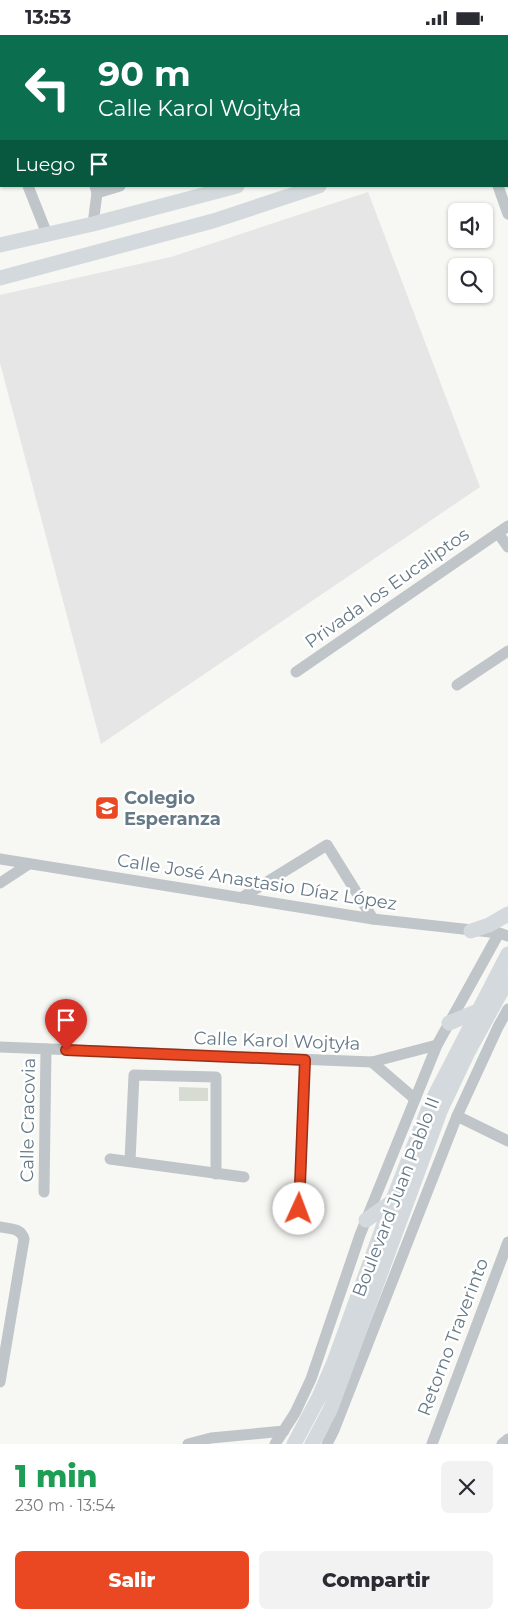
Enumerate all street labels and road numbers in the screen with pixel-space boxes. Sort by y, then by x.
street label: Privada los Eucaliptos [301,523,473,653]
street label: Calle José Anastasio Díaz López [115,849,399,915]
street label: Calle Karol Wojtyła [193,1027,361,1055]
street label: Calle Cracovia [16,1058,40,1182]
street label: Boulevard Juan Pablo II [348,1094,444,1300]
street label: Retorno Traverinto [413,1255,493,1419]

